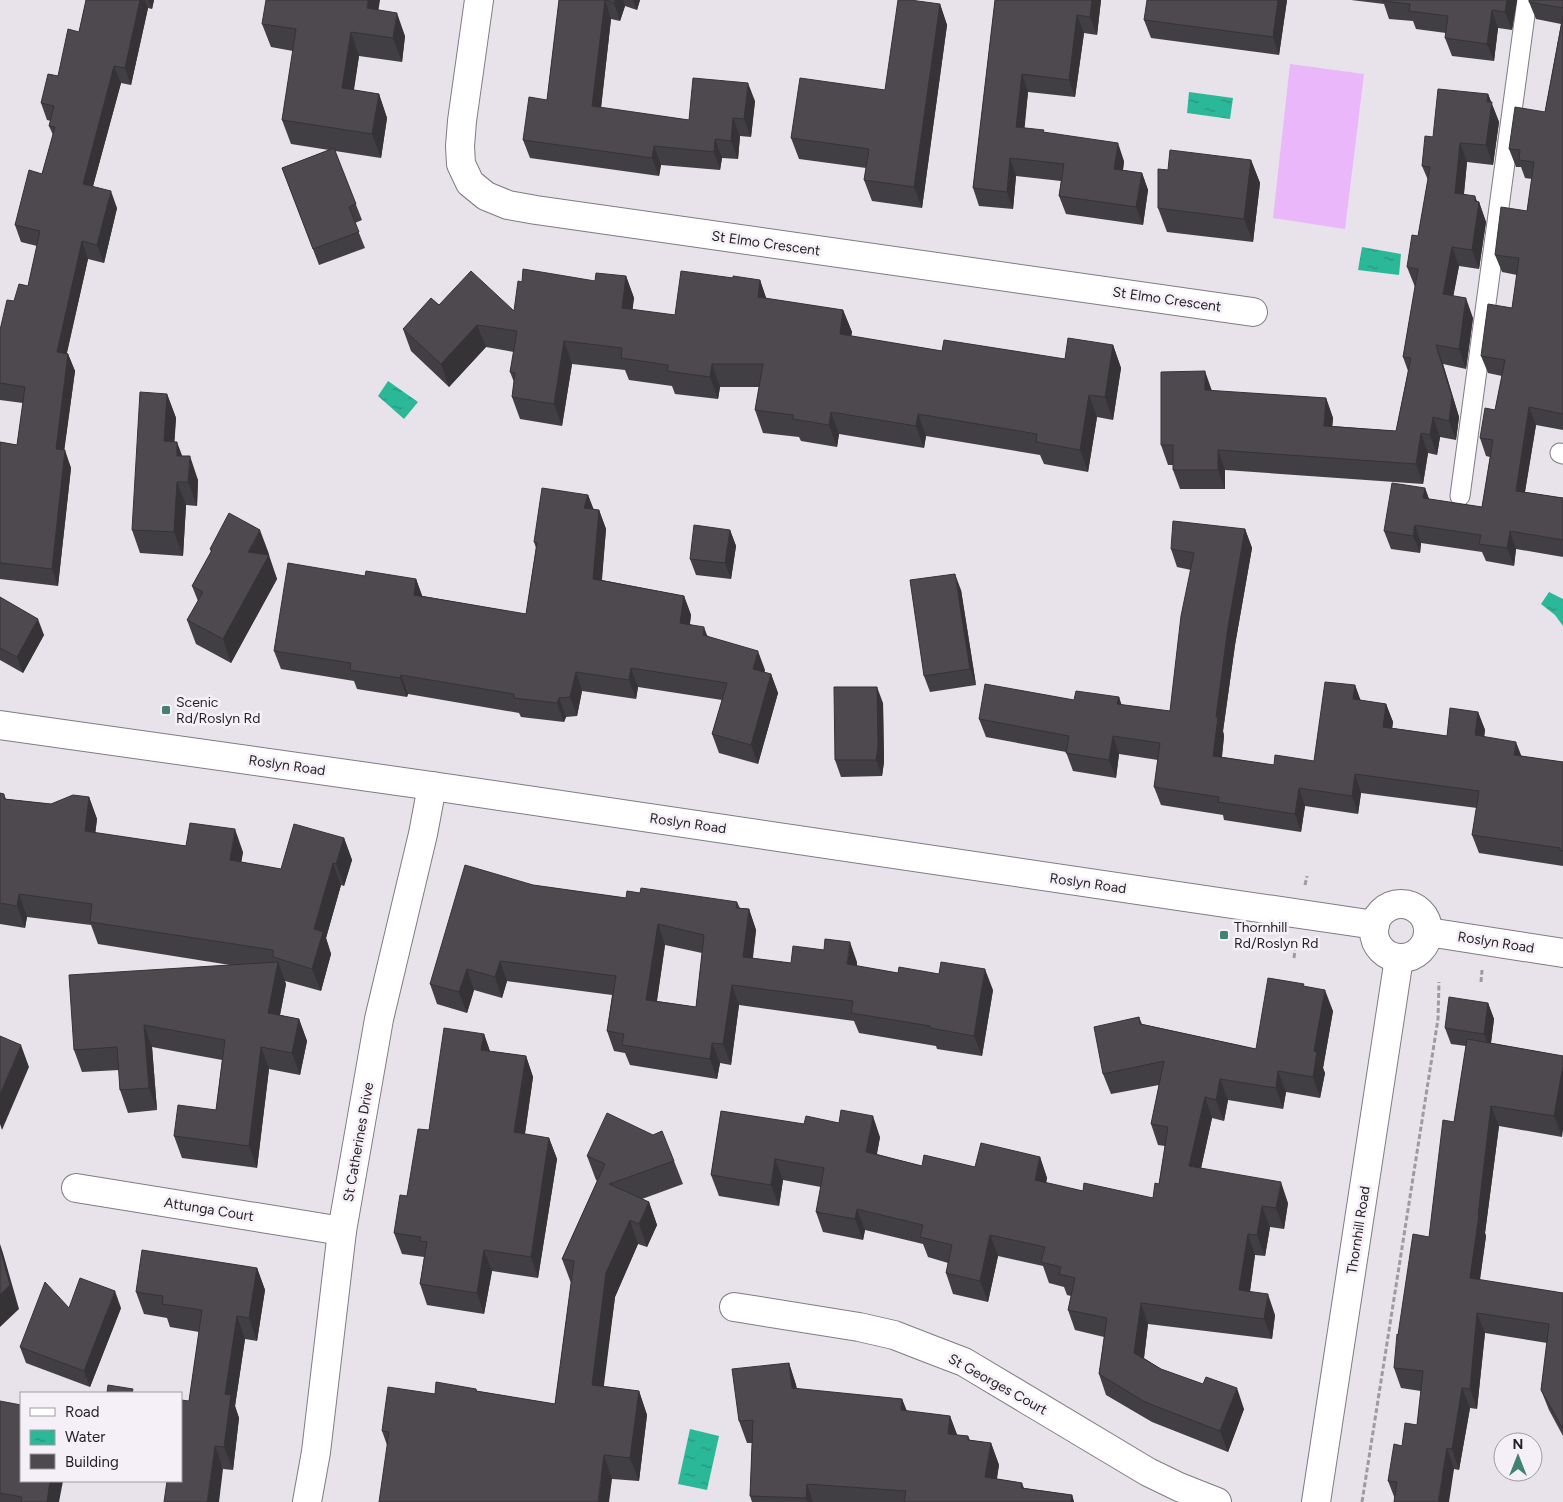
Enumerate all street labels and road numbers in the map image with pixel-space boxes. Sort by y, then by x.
street label: St Elmo Crescent [711,227,821,260]
street label: St Elmo Crescent [1112,283,1222,316]
street label: Roslyn Road [247,752,326,779]
street label: Roslyn Road [648,810,727,837]
street label: Roslyn Road [1048,870,1127,897]
street label: Roslyn Road [1456,928,1535,957]
street label: St Catherines Drive [340,1081,377,1203]
street label: Thornhill Road [1343,1185,1374,1275]
street label: Attunga Court [163,1194,255,1225]
street label: St Georges Court [945,1350,1050,1419]

